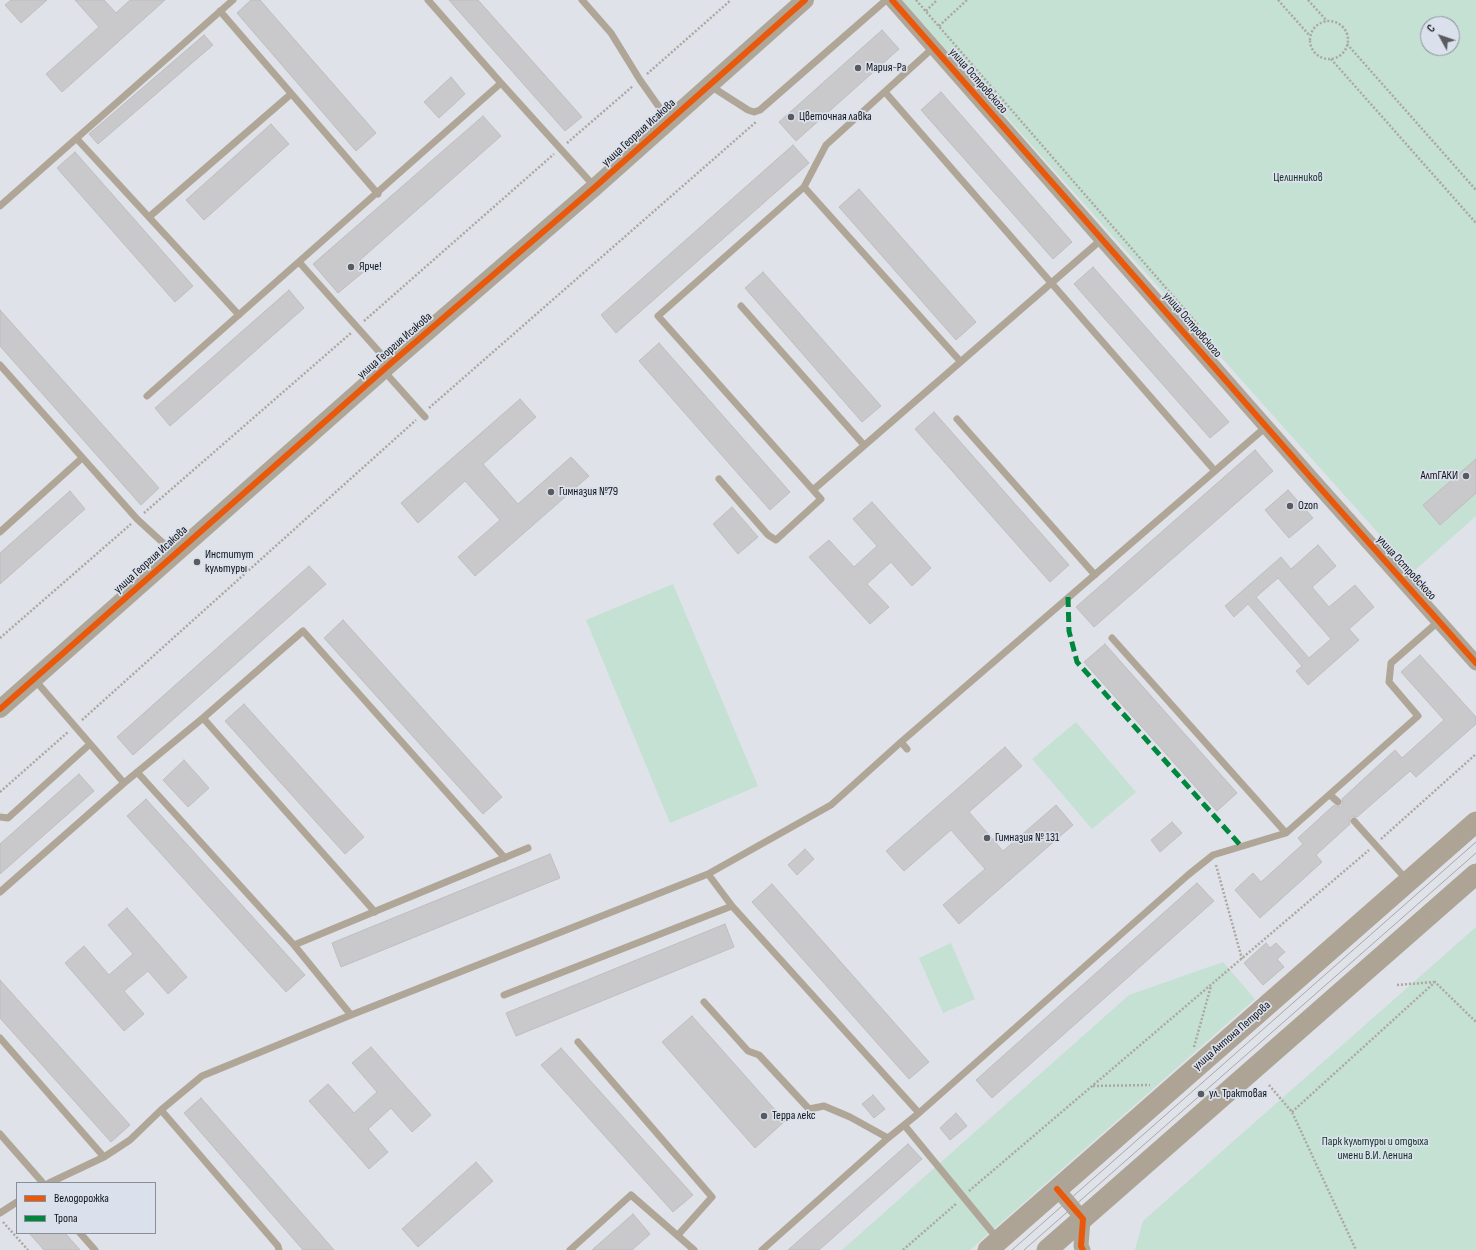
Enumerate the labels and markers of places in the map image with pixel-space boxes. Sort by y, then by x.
place label: Мария-Ра [866,61,906,75]
marker: Мария-Ра [853,63,863,73]
place label: Цветочная лавка [799,110,872,124]
marker: Цветочная лавка [786,112,796,122]
place label: Ярче! [359,260,381,274]
marker: Ярче! [346,262,356,272]
place label: АлтГАКИ [1420,469,1458,483]
marker: АлтГАКИ [1461,471,1471,481]
place label: Гимназия №79 [559,485,618,499]
marker: Гимназия №79 [546,487,556,497]
place label: Ozon [1298,499,1318,513]
marker: Ozon [1285,501,1295,511]
place label: Институт культуры [205,548,254,576]
marker: Институт культуры [192,557,202,567]
place label: Гимназия № 131 [995,831,1059,845]
marker: Гимназия № 131 [982,833,992,843]
place label: ул. Трактовая [1209,1087,1267,1101]
marker: ул. Трактовая [1196,1089,1206,1099]
place label: Терра лекс [772,1109,816,1123]
marker: Терра лекс [759,1111,769,1121]

